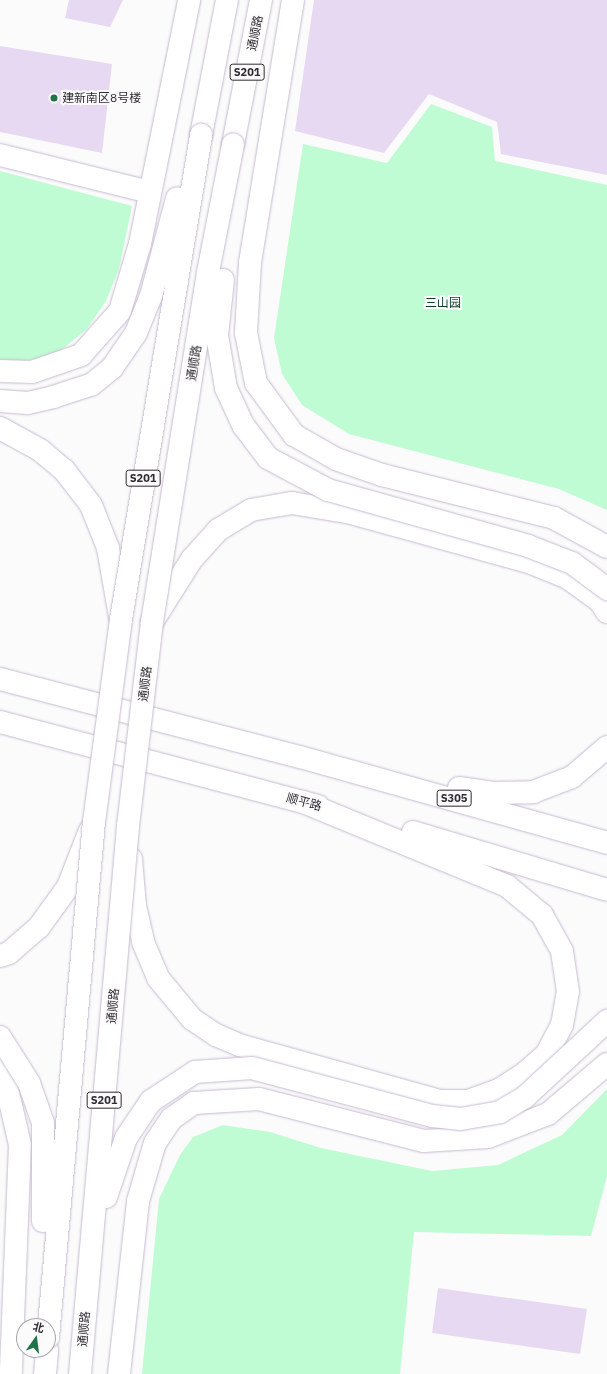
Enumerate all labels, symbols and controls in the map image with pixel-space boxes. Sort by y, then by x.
street label: 通顺路 [244,14,266,52]
road number: S201 [229,63,265,81]
place label: 建新南区8号楼 [62,91,141,105]
marker: 建新南区8号楼 [49,93,59,103]
park label: 三山园 [425,296,461,310]
street label: 通顺路 [184,344,204,382]
road number: S201 [125,469,161,487]
street label: 通顺路 [136,665,154,703]
road number: S305 [436,789,472,807]
street label: 顺平路 [285,790,323,814]
street label: 通顺路 [104,987,122,1025]
road number: S201 [86,1091,122,1109]
street label: 通顺路 [75,1310,93,1348]
north arrow [16,1318,56,1358]
text: 北 [32,1319,46,1335]

